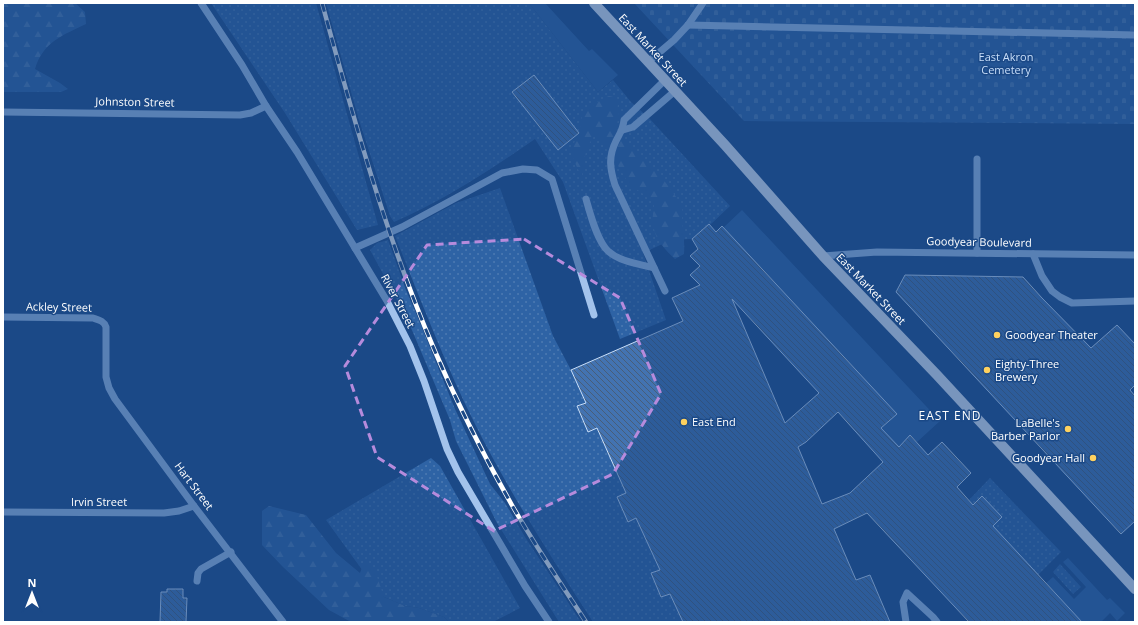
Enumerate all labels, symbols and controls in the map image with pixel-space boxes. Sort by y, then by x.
street label: East Market Street [616,10,691,89]
park label: East Akron Cemetery [979,49,1033,77]
street label: Johnston Street [94,93,175,110]
street label: Goodyear Boulevard [926,233,1032,250]
street label: East Market Street [833,250,910,328]
street label: River Street [378,271,419,331]
street label: Ackley Street [26,298,92,315]
place label: Goodyear Theater [1005,327,1098,342]
marker: Goodyear Theater [992,330,1002,340]
place label: Eighty-Three Brewery [995,356,1059,384]
marker: Eighty-Three Brewery [982,365,992,375]
district label: EAST END [919,407,981,424]
place label: East End [692,414,736,429]
place label: LaBelle's Barber Parlor [991,415,1060,443]
marker: East End [679,417,689,427]
marker: LaBelle's Barber Parlor [1063,424,1073,434]
place label: Goodyear Hall [1012,450,1085,465]
marker: Goodyear Hall [1088,453,1098,463]
street label: Hart Street [171,459,217,513]
street label: Irvin Street [71,494,127,509]
north arrow [12,573,52,613]
text: N [28,575,36,590]

